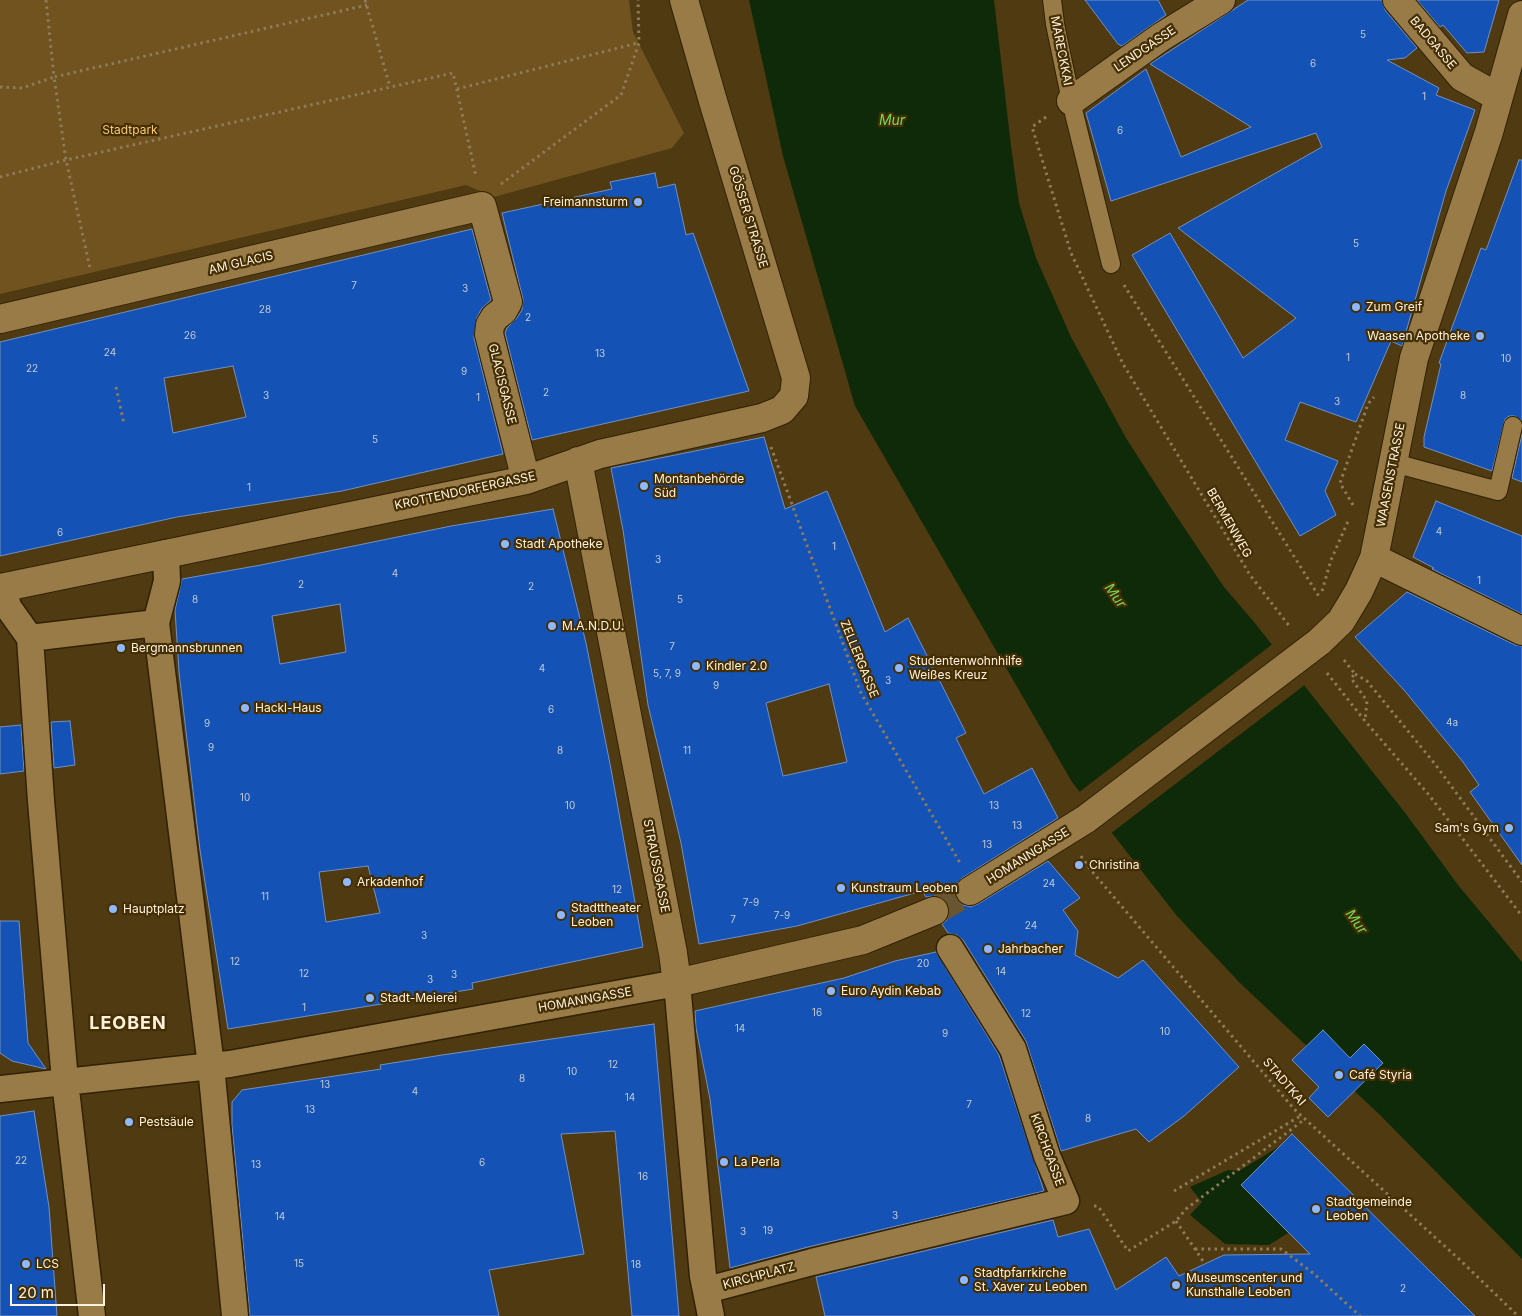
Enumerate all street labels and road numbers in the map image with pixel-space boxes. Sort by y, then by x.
street label: BADGASSE [1407,14,1459,72]
street label: MARECKKAI [1047,15,1075,87]
street label: LENDGASSE [1111,23,1179,75]
street label: GÖSSER STRASSE [726,164,770,270]
street label: AM GLACIS [207,249,275,277]
street label: GLACISGASSE [485,342,519,426]
street label: WAASENSTRASSE [1374,422,1408,528]
street label: KROTTENDORFERGASSE [393,469,537,513]
street label: BERMENWEG [1203,486,1255,560]
street label: ZELLERGASSE [837,618,881,700]
street label: STRAUSSGASSE [640,818,672,914]
street label: HOMANNGASSE [984,825,1072,887]
street label: HOMANNGASSE [537,985,633,1015]
street label: STADTKAI [1259,1055,1309,1109]
street label: KIRCHGASSE [1027,1112,1067,1188]
street label: KIRCHPLATZ [722,1260,796,1292]

